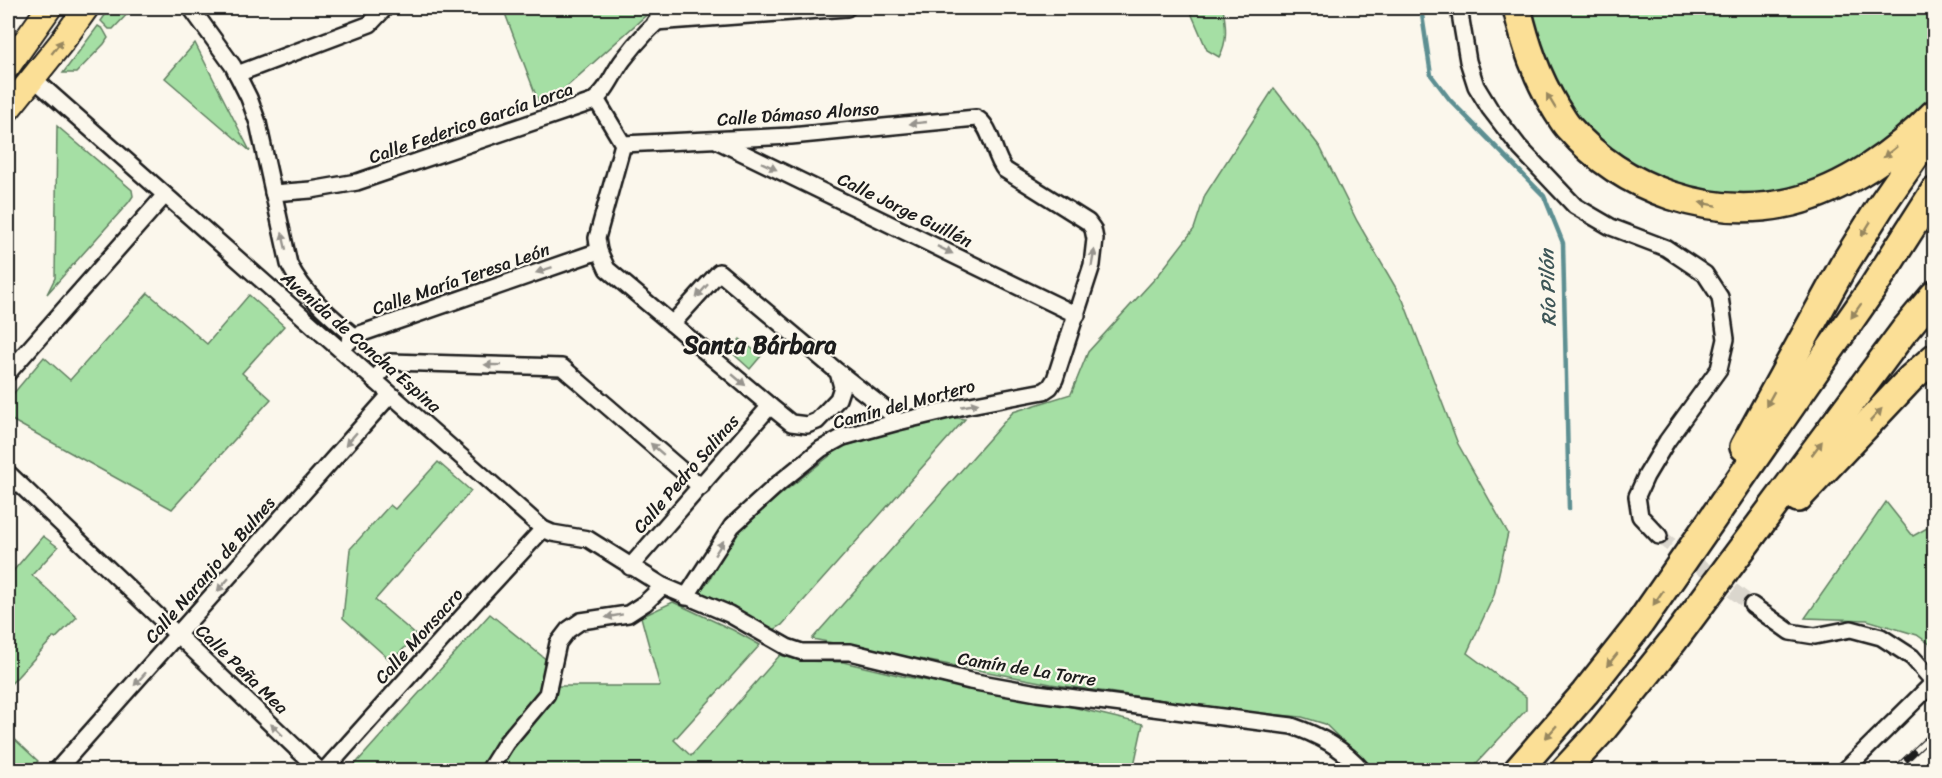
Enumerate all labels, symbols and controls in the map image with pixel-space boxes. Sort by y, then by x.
one-way arrow [51,39,64,55]
street label: Calle Federico García Lorca [364,73,578,173]
street label: Calle Dámaso Alonso [716,92,880,136]
one-way arrow [1546,93,1557,109]
one-way arrow [908,119,927,128]
one-way arrow [1883,145,1898,158]
one-way arrow [760,160,778,170]
street label: Calle Jorge Guillén [832,163,978,257]
one-way arrow [1699,199,1718,208]
one-way arrow [1860,221,1871,237]
one-way arrow [279,232,288,251]
street label: Calle María Teresa León [368,234,554,324]
one-way arrow [936,246,953,255]
water label: Río Pilón [1529,247,1567,327]
one-way arrow [1089,249,1098,268]
street label: Avenida de Concha Espina [273,262,449,422]
one-way arrow [535,266,553,276]
one-way arrow [696,283,709,298]
one-way arrow [1850,303,1862,319]
district label: Santa Bárbara [682,324,837,366]
one-way arrow [483,360,502,370]
street label: Camín del Mortero [829,370,979,438]
one-way arrow [731,373,746,386]
one-way arrow [1765,391,1775,408]
one-way arrow [961,400,980,409]
street label: Calle Pedro Salinas [625,406,748,541]
one-way arrow [1869,407,1883,422]
one-way arrow [344,431,358,446]
one-way arrow [1811,440,1823,456]
one-way arrow [650,443,665,456]
street label: Calle Naranjo de Bulnes [136,488,284,651]
one-way arrow [713,540,724,556]
one-way arrow [217,577,230,592]
street label: Calle Monsacro [367,580,471,692]
one-way arrow [1652,589,1664,605]
one-way arrow [605,612,624,621]
street label: Calle Peña Mea [188,616,296,722]
street label: Camín de La Torre [955,642,1099,696]
one-way arrow [1606,652,1618,667]
one-way arrow [133,671,147,686]
one-way arrow [270,723,285,737]
one-way arrow [1545,724,1558,739]

